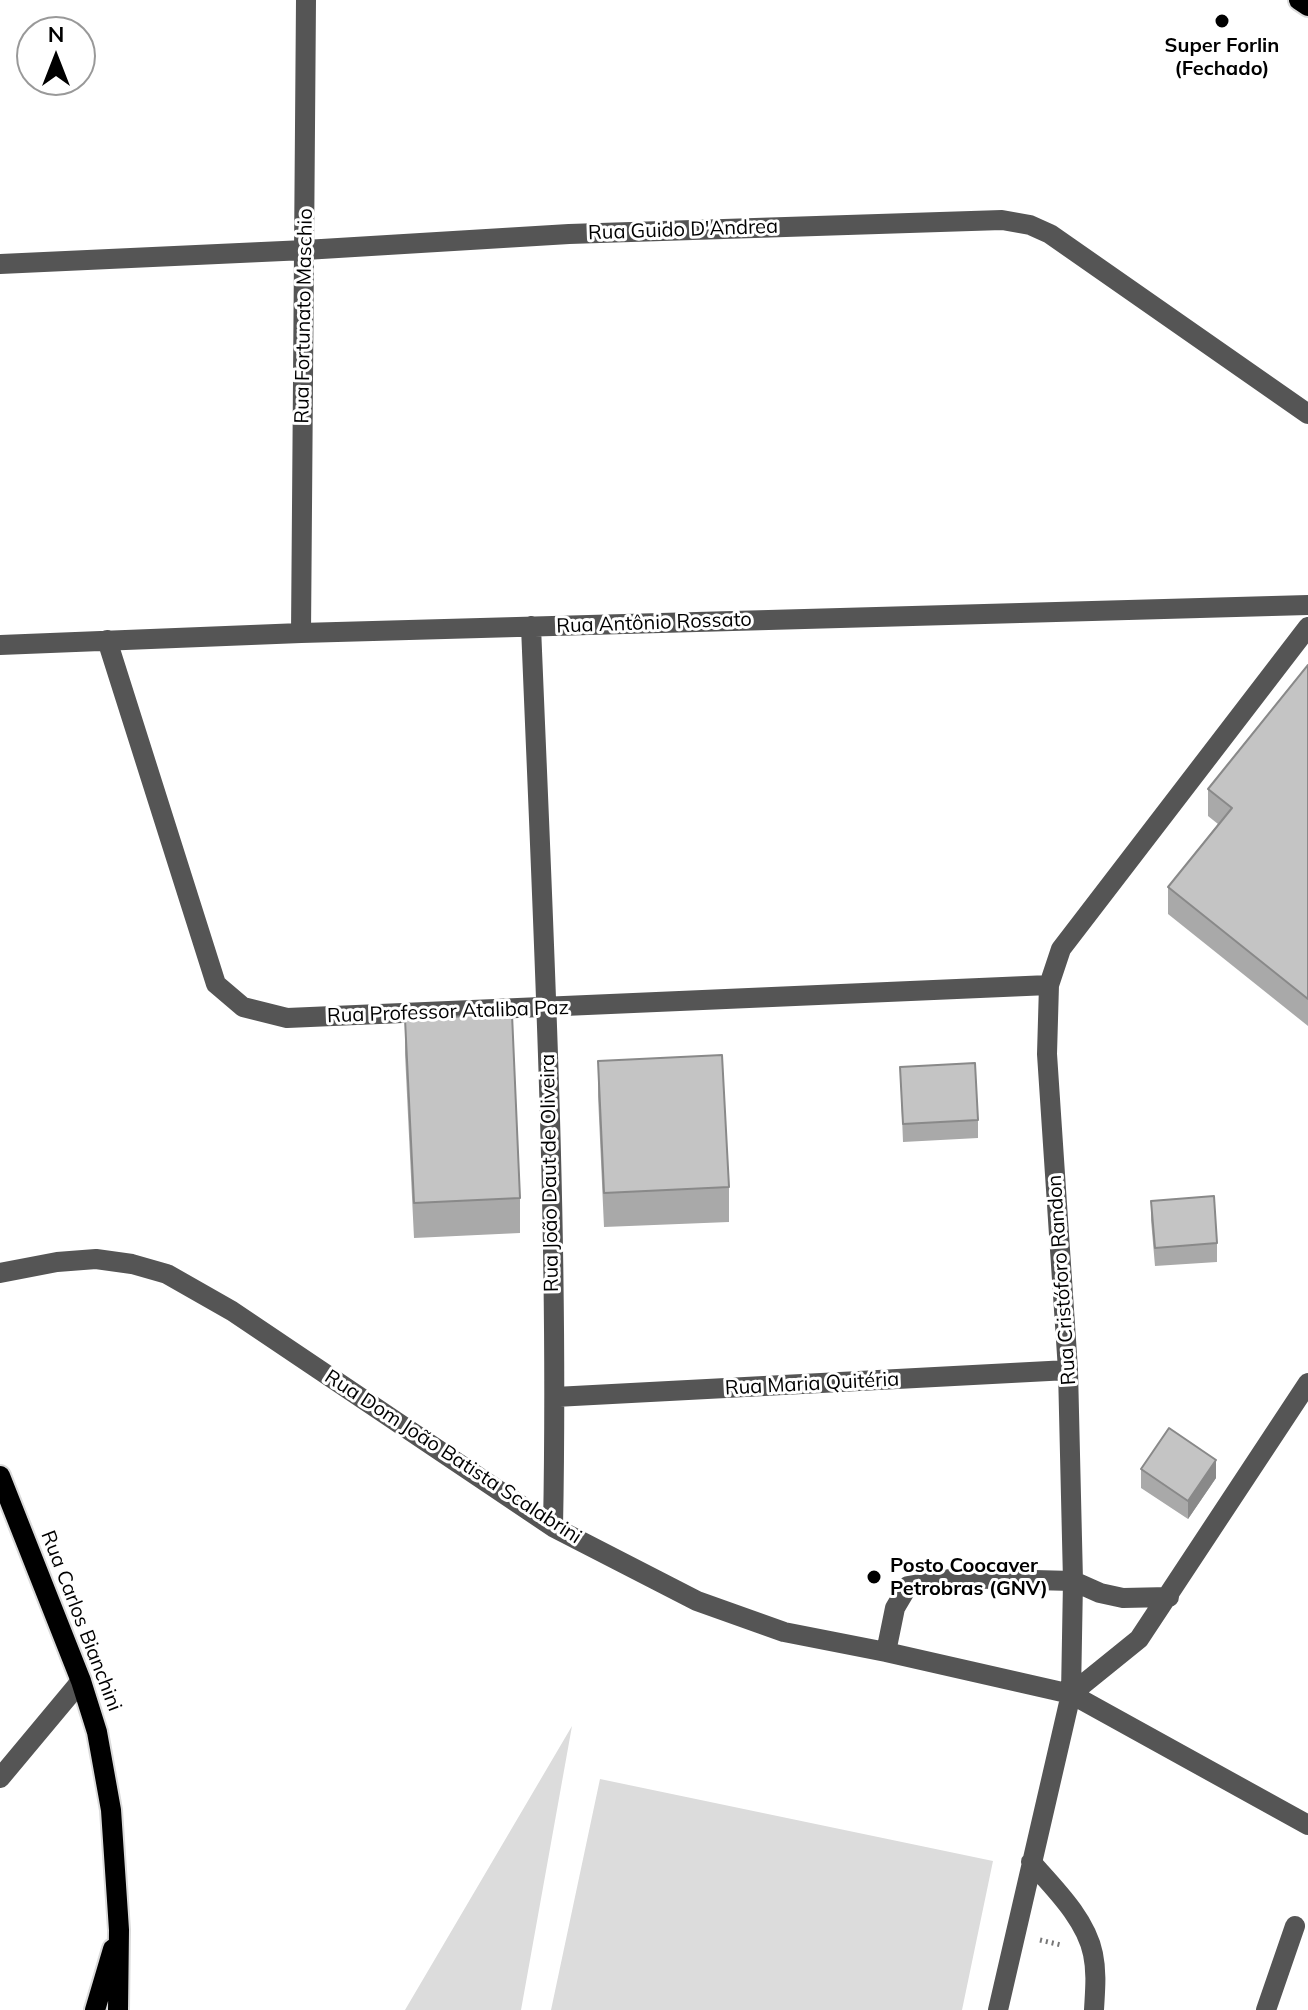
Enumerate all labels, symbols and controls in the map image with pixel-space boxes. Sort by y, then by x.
marker: Super Forlin (Fechado) [1213,12,1231,30]
north arrow [16,16,96,96]
text: N [48,20,64,48]
place label: Super Forlin (Fechado) [1165,34,1279,81]
street label: Rua Fortunato Maschio [290,208,318,424]
street label: Rua Guido D'Andrea [588,215,778,245]
street label: Rua Antônio Rossato [556,608,752,638]
street label: Rua Professor Ataliba Paz [327,996,569,1028]
street label: Rua João Daut de Oliveira [536,1054,564,1292]
street label: Rua Cristóforo Randon [1043,1174,1081,1386]
street label: Rua Dom João Batista Scalabrini [320,1365,586,1549]
street label: Rua Maria Quitéria [724,1367,900,1401]
street label: Rua Carlos Bianchini [35,1527,127,1715]
place label: Posto Coocaver Petrobras (GNV) [890,1554,1048,1601]
marker: Posto Coocaver Petrobras (GNV) [865,1568,883,1586]

